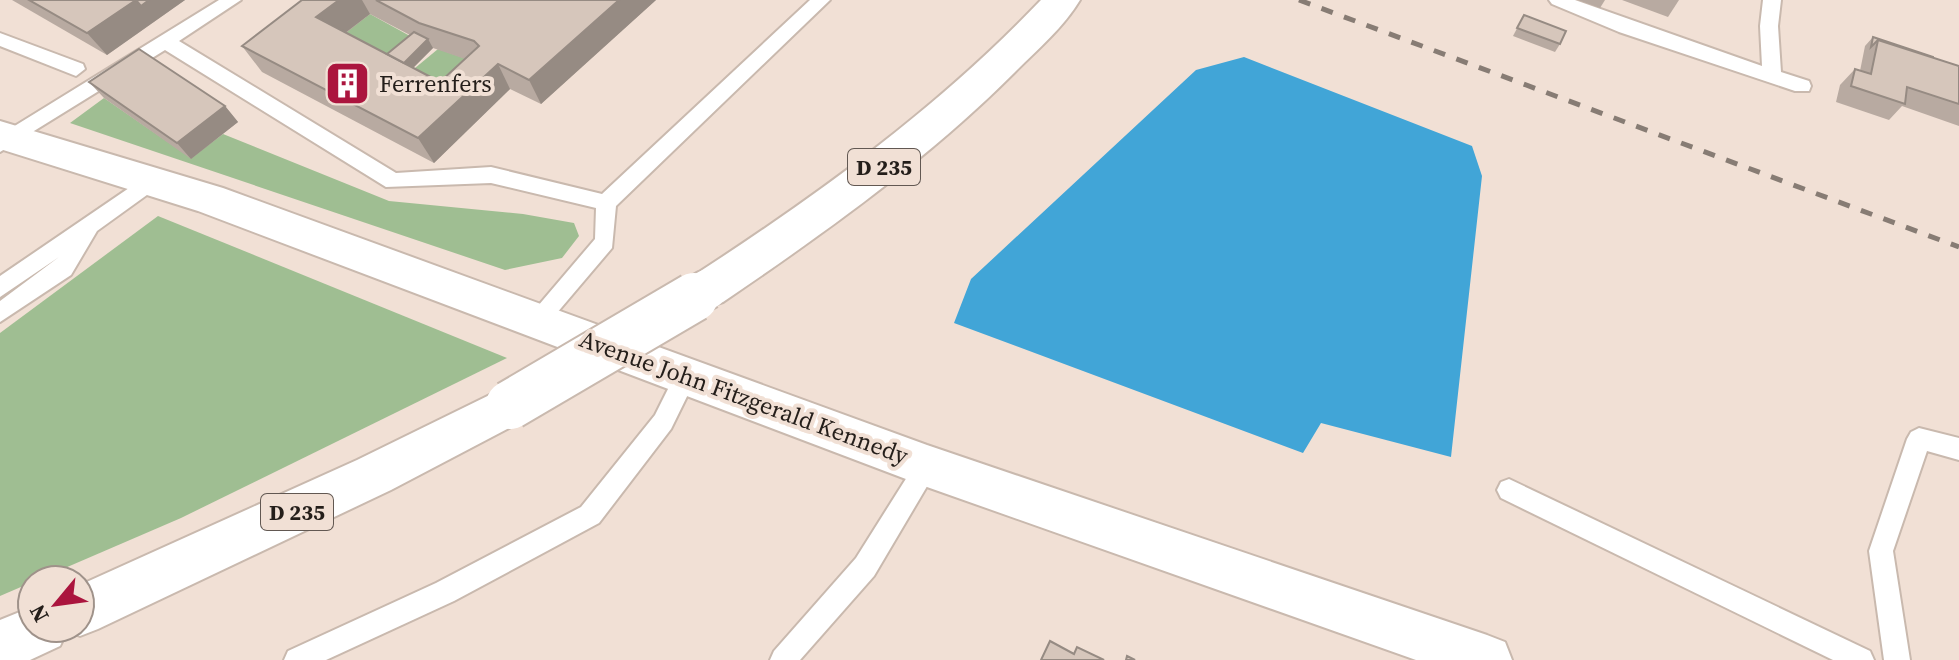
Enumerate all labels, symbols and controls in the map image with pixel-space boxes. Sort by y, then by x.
building icon: Ferrenfers [324,59,372,107]
place label: Ferrenfers [379,67,492,100]
road number: D 235 [848,149,920,185]
street label: Avenue John Fitzgerald Kennedy [575,322,914,472]
road number: D 235 [261,494,333,530]
north arrow [16,564,96,644]
text: N [22,599,56,628]

